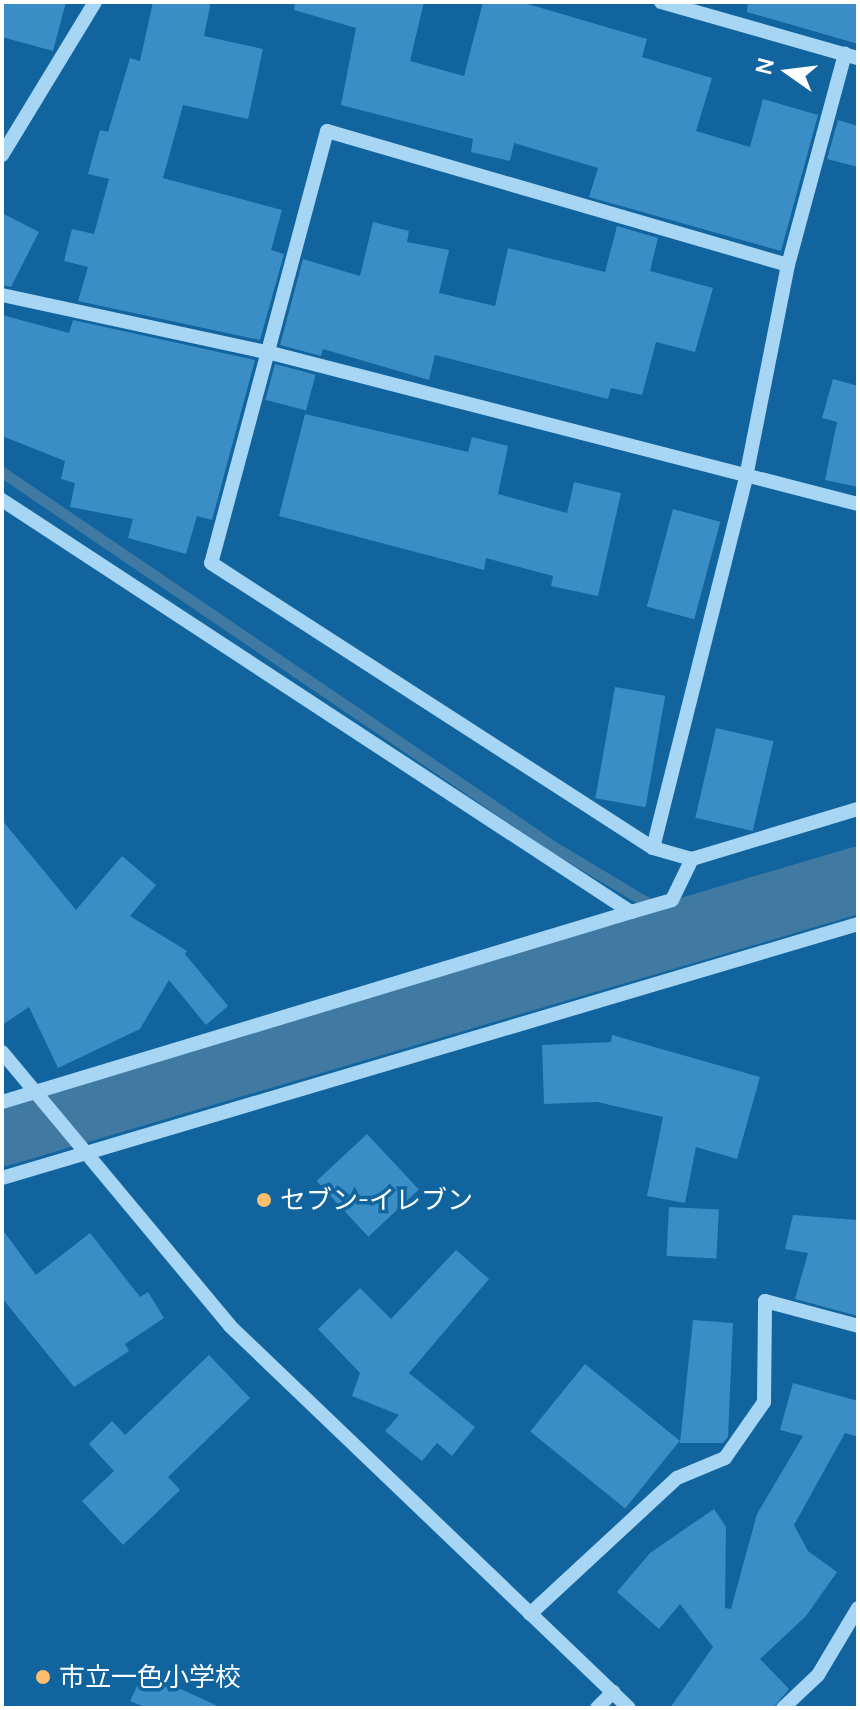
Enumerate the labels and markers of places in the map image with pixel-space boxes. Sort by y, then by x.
place label: セブン-イレブン [280,1184,473,1216]
marker: セブン-イレブン [255,1191,273,1209]
place label: 市立一色小学校 [59,1661,241,1693]
marker: 市立一色小学校 [34,1668,52,1686]

